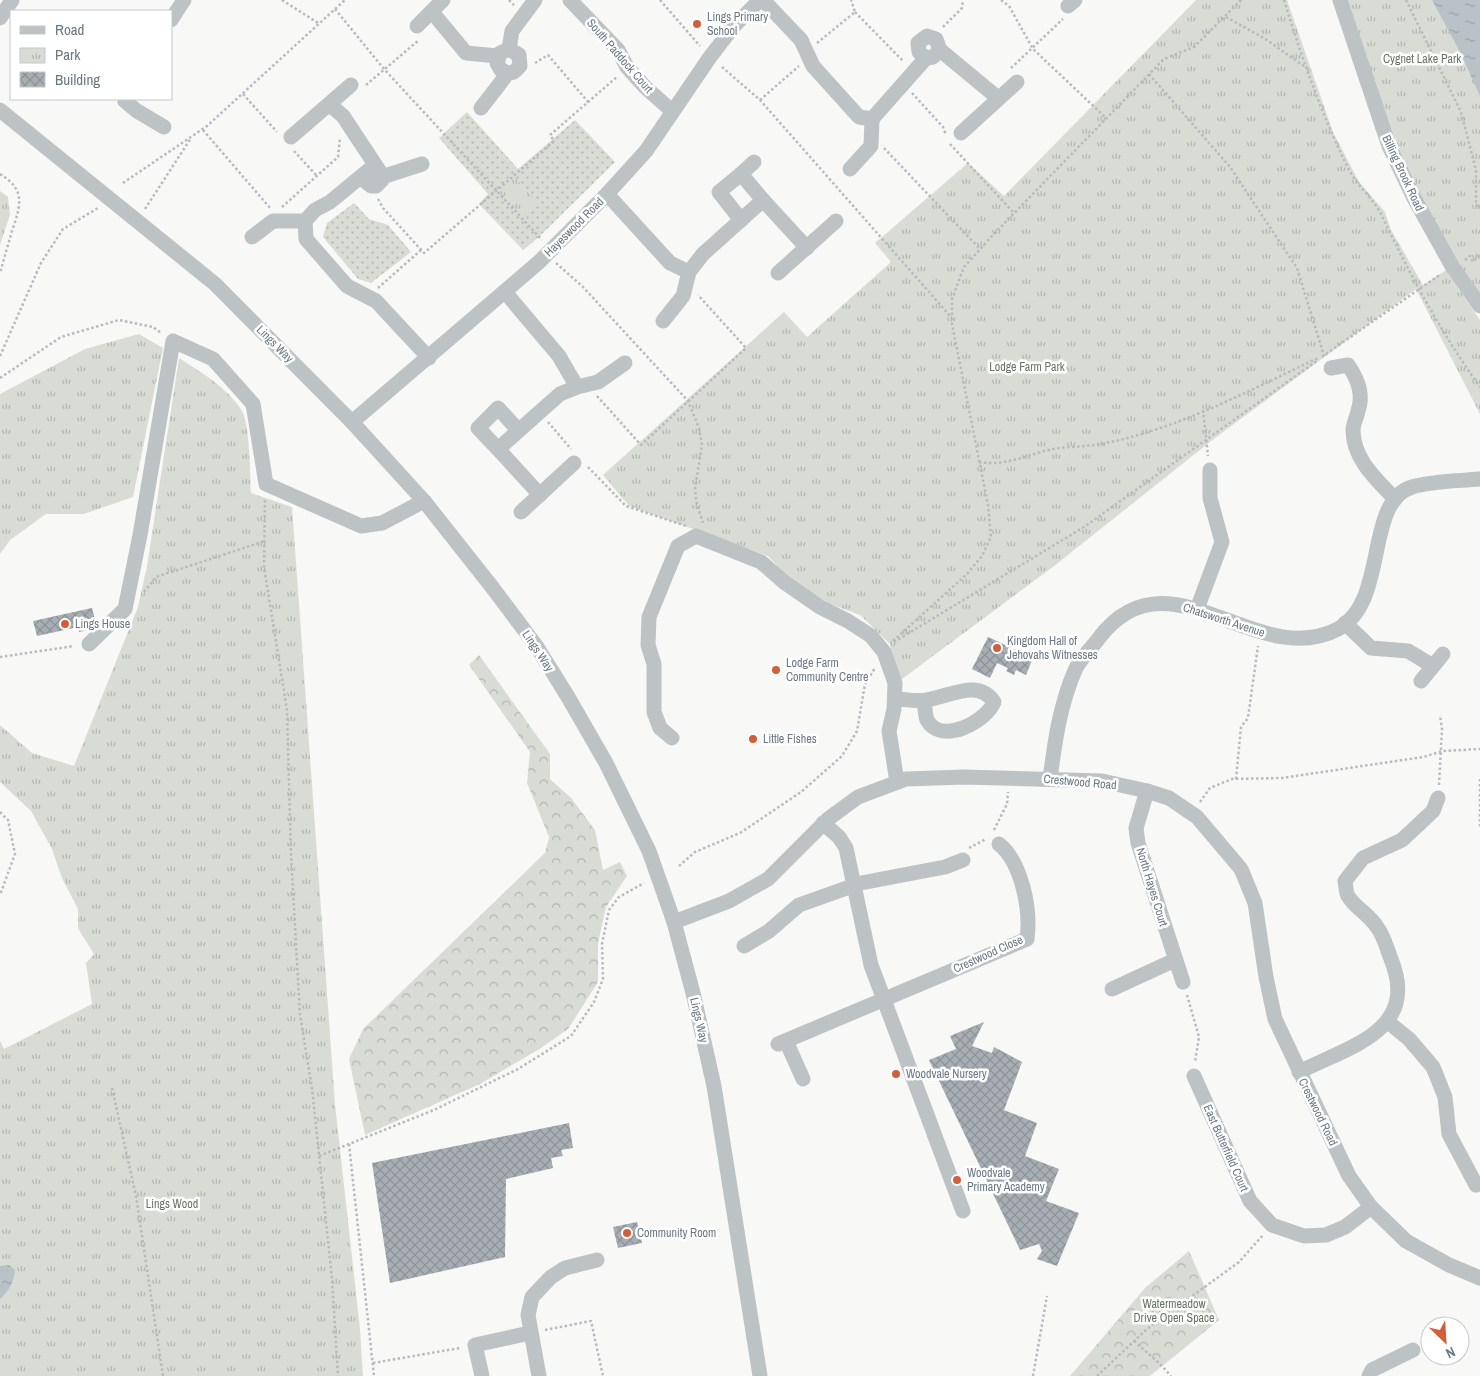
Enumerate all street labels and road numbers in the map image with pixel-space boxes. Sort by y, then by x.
street label: South Paddock Court [583,15,657,97]
street label: Billing Brook Road [1378,132,1428,214]
street label: Hayeswood Road [541,194,607,260]
street label: Lings Way [253,322,297,366]
street label: Chatsworth Avenue [1181,599,1267,641]
street label: Lings Way [518,627,558,675]
street label: Crestwood Road [1043,771,1117,793]
street label: North Hayes Court [1132,846,1172,929]
street label: Crestwood Close [951,931,1025,977]
street label: Lings Way [686,996,712,1044]
street label: Crestwood Road [1295,1076,1341,1148]
street label: East Butterfield Court [1200,1102,1253,1194]

